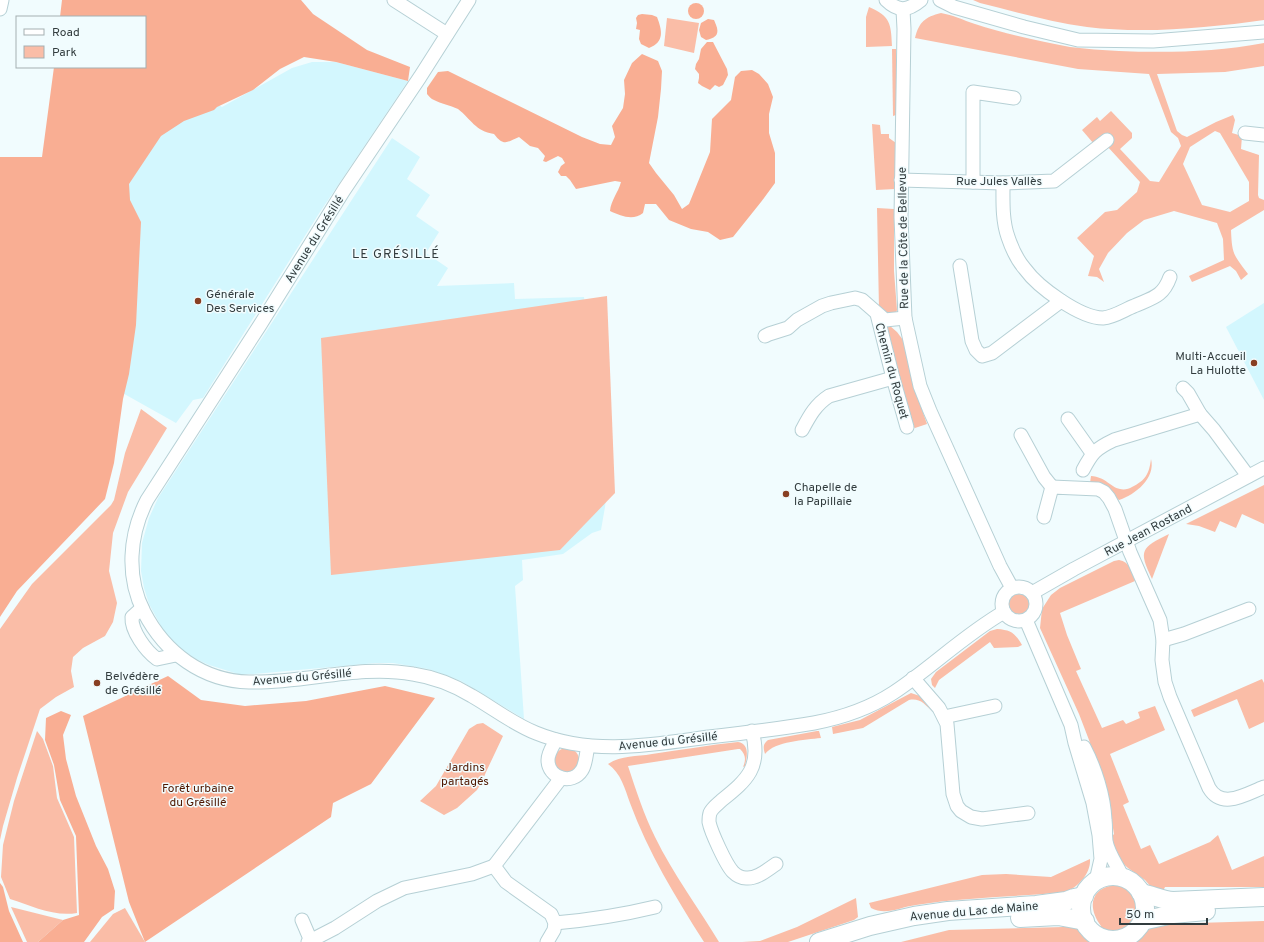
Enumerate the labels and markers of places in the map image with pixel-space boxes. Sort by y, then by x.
place label: Générale Des Services [206,287,274,317]
marker: Générale Des Services [193,296,203,306]
place label: Multi-Accueil La Hulotte [1175,349,1246,379]
marker: Multi-Accueil La Hulotte [1249,358,1259,368]
place label: Chapelle de la Papillaie [794,480,857,510]
marker: Chapelle de la Papillaie [781,489,791,499]
place label: Belvédère de Grésillé [105,669,162,699]
marker: Belvédère de Grésillé [92,678,102,688]

